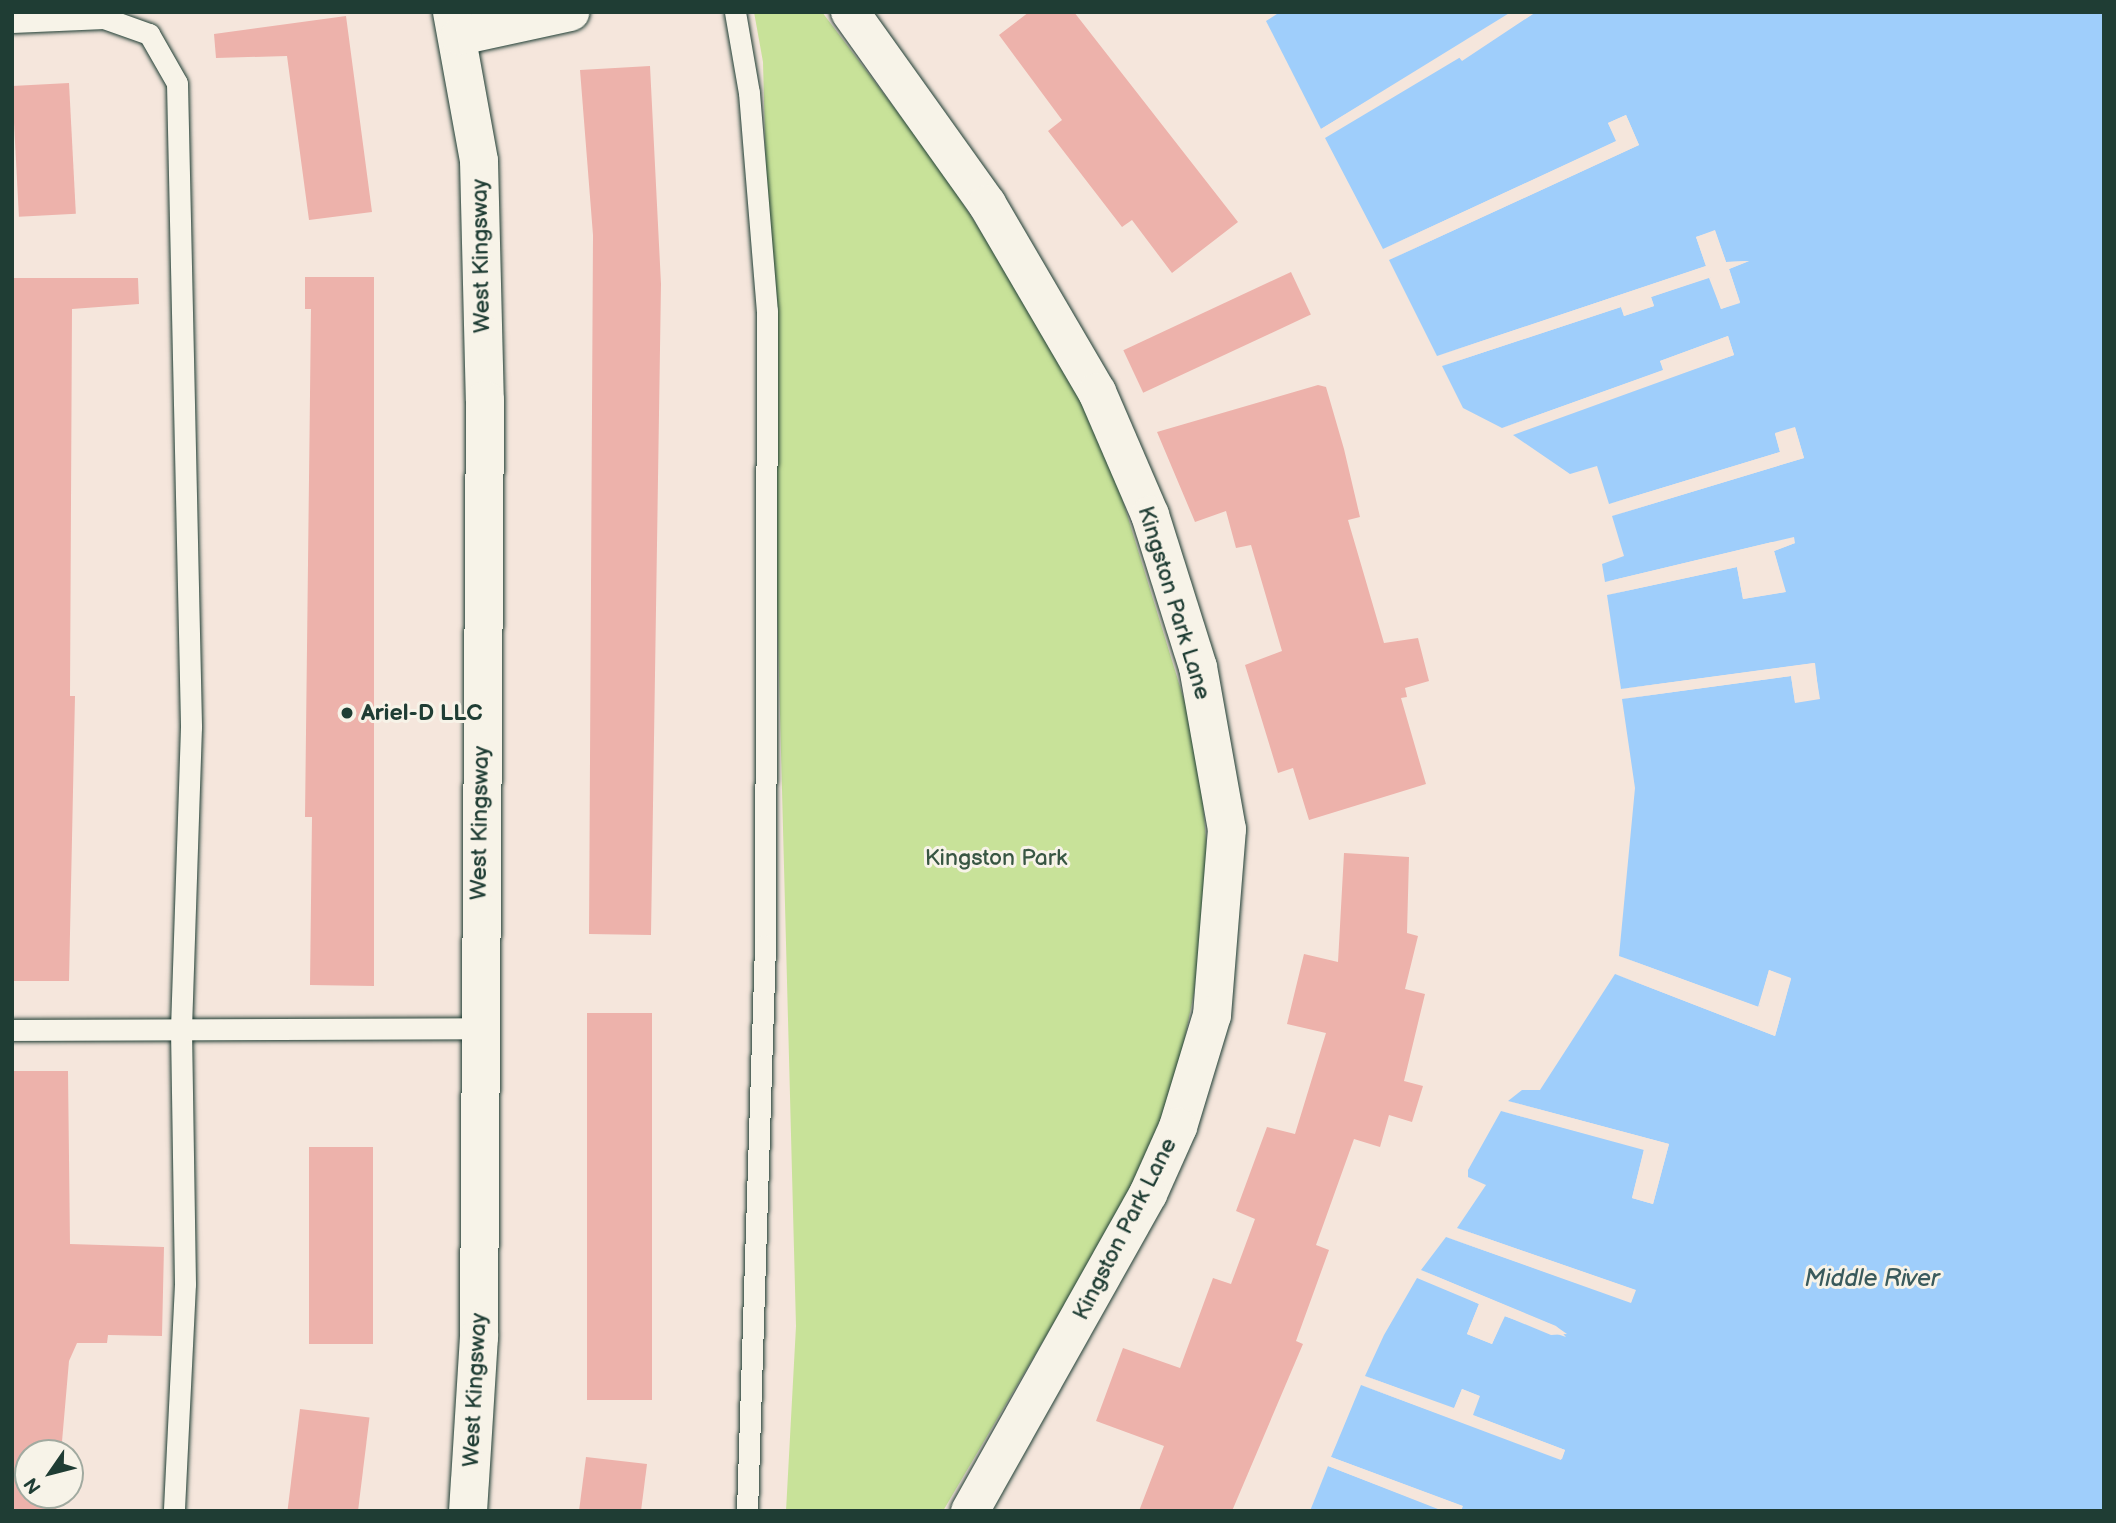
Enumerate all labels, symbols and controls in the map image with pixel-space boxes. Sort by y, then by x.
street label: West Kingsway [466,179,496,333]
street label: Kingston Park Lane [1131,503,1217,703]
place label: Ariel-D LLC [361,699,483,727]
marker: Ariel-D LLC [339,705,355,721]
street label: West Kingsway [465,746,495,900]
park label: Kingston Park [925,844,1067,872]
street label: Kingston Park Lane [1067,1133,1183,1325]
water label: Middle River [1804,1265,1940,1293]
street label: West Kingsway [457,1312,493,1468]
north arrow [14,1439,84,1509]
text: N [20,1473,47,1498]

